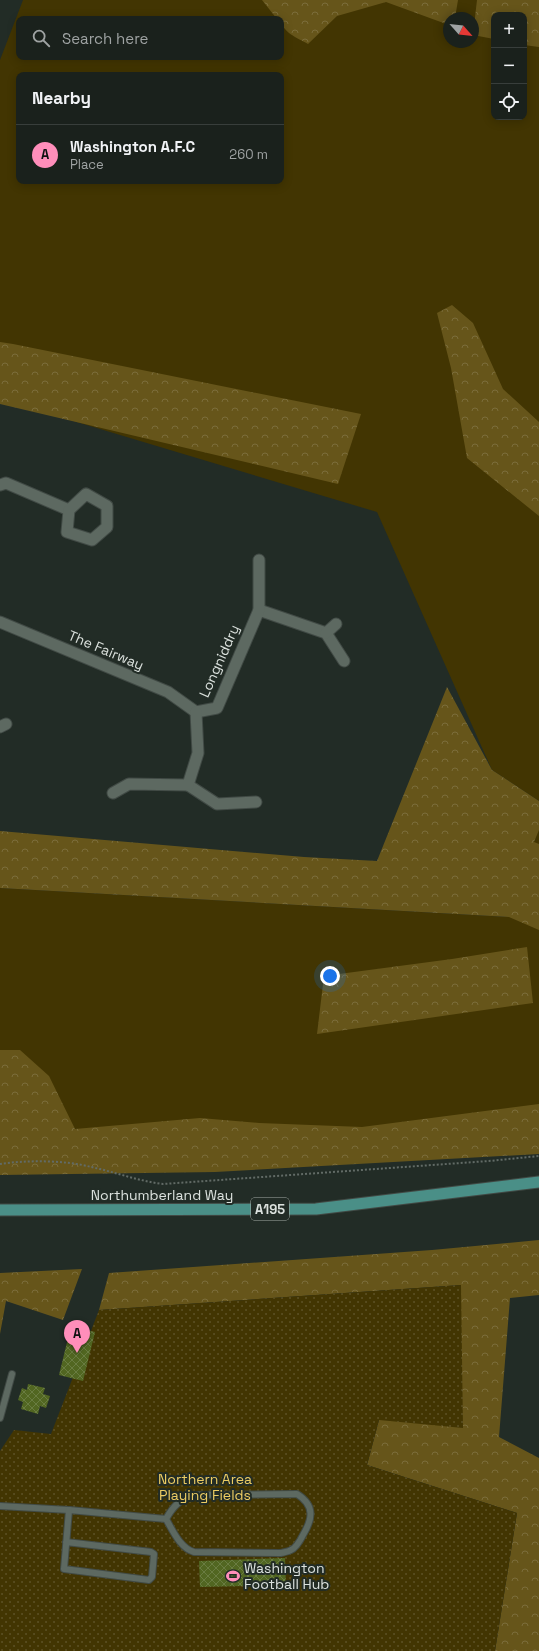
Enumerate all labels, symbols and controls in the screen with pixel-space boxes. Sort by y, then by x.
north arrow [443,12,479,48]
map controls [491,12,527,120]
button: + [491,12,527,48]
search box [16,16,284,60]
icon: search [30,27,52,49]
text: Search here [62,29,148,48]
button: − [491,48,527,84]
button: locate [491,84,527,120]
text: Nearby [32,87,91,109]
text: Washington A.F.C [70,137,195,156]
text: A [41,146,49,163]
text: 260 m [229,146,268,163]
text: Place [70,156,104,173]
street label: Longniddry [195,622,243,700]
street label: The Fairway [65,626,147,674]
your location [320,966,340,986]
street label: Northumberland Way [91,1186,233,1204]
road number: A195 [251,1198,289,1220]
pin: A [64,1320,90,1353]
park label: Northern Area Playing Fields [158,1470,252,1504]
place label: Washington Football Hub [244,1559,329,1593]
sports icon: Washington Football Hub [225,1568,241,1584]

